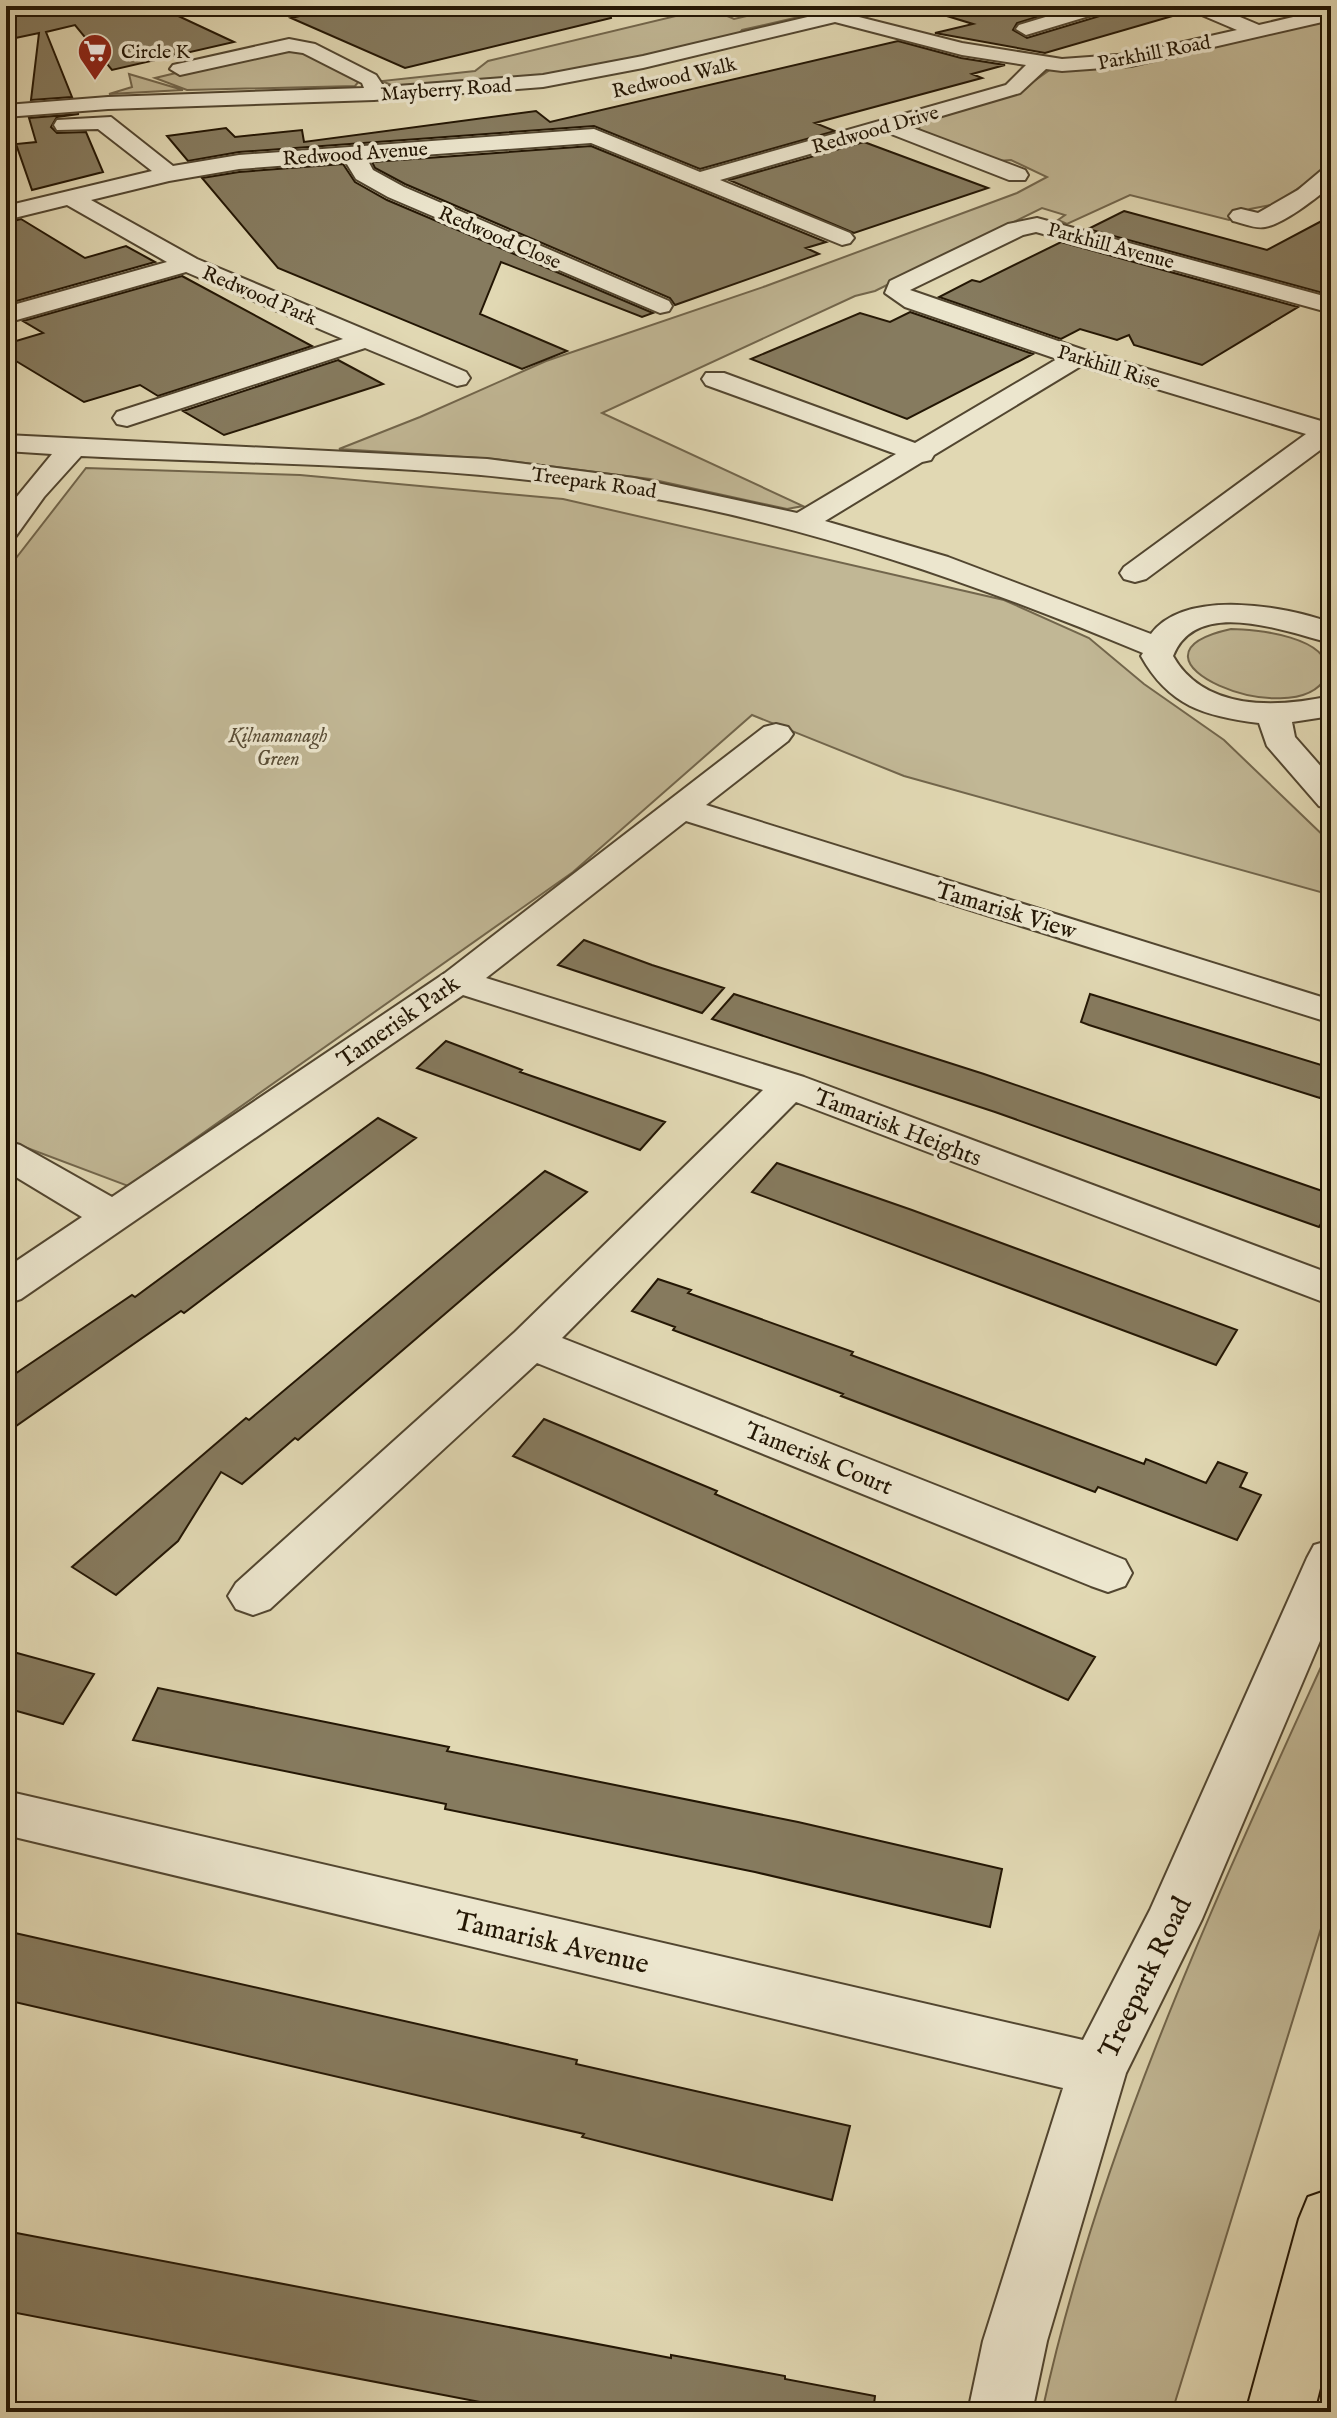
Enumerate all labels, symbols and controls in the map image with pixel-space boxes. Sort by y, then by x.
street label: Parkhill Road [1096,30,1213,77]
supermarket icon: Circle K [76,32,114,82]
place label: Circle K [121,40,190,65]
street label: Redwood Walk [610,52,739,105]
street label: Mayberry Road [380,73,513,108]
street label: Redwood Drive [809,100,942,161]
street label: Redwood Avenue [282,137,429,172]
street label: Redwood Close [434,201,565,275]
street label: Parkhill Avenue [1044,217,1177,275]
street label: Redwood Park [198,261,321,332]
street label: Parkhill Rise [1054,340,1163,395]
street label: Treepark Road [530,462,658,505]
park label: Kilnamanagh Green [228,724,328,772]
street label: Tamarisk View [931,875,1081,948]
street label: Tamerisk Park [331,968,466,1076]
street label: Tamarisk Heights [809,1082,986,1175]
street label: Tamerisk Court [740,1416,897,1503]
street label: Treepark Road [1092,1891,1201,2065]
street label: Tamarisk Avenue [451,1904,652,1983]

